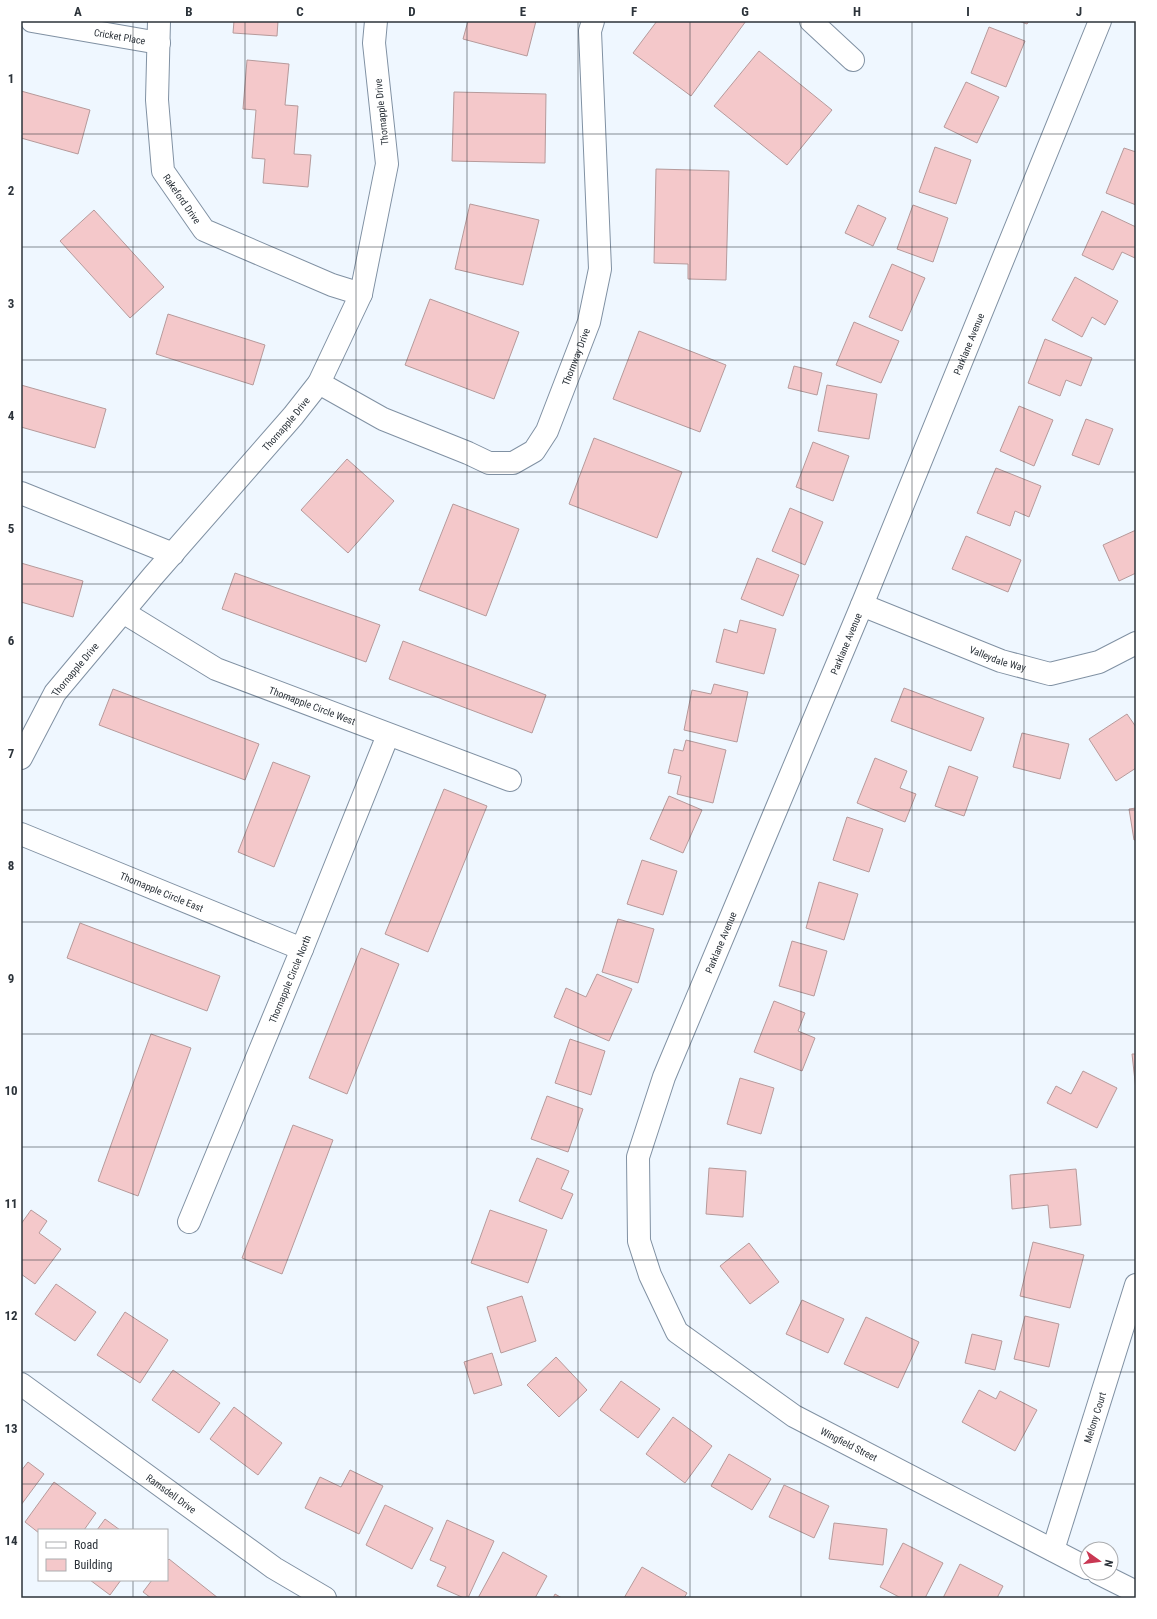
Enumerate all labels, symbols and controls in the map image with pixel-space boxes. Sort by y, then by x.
text: A [74,4,82,19]
text: B [185,4,193,19]
text: C [296,4,304,19]
text: D [408,4,416,19]
text: E [520,4,527,19]
text: F [631,4,637,19]
text: G [741,4,749,19]
text: H [853,4,861,19]
text: I [966,4,970,19]
text: J [1076,4,1082,19]
street label: Cricket Place [93,27,146,47]
text: 1 [8,71,14,86]
street label: Thornapple Drive [373,78,390,146]
street label: Rakeford Drive [161,172,203,226]
text: 2 [8,183,15,198]
text: 3 [8,296,14,311]
street label: Parklane Avenue [951,311,987,376]
street label: Thornway Drive [560,326,592,387]
street label: Thornapple Drive [260,395,312,453]
text: 4 [8,408,15,423]
text: 5 [8,521,15,536]
street label: Parklane Avenue [828,611,864,676]
text: 6 [8,633,15,648]
street label: Thornapple Drive [49,640,101,698]
street label: Valleydale Way [968,644,1027,673]
street label: Thornapple Circle West [267,685,357,727]
text: 7 [8,746,15,761]
text: 8 [8,858,14,873]
street label: Thornapple Circle East [118,870,205,914]
street label: Parklane Avenue [703,910,739,975]
street label: Thornapple Circle North [267,933,313,1025]
text: 9 [8,971,14,986]
text: 10 [4,1083,18,1098]
text: 11 [4,1196,18,1211]
text: 12 [4,1308,18,1323]
street label: Melony Court [1082,1391,1108,1444]
text: 13 [4,1421,18,1436]
street label: Wingfield Street [819,1425,879,1463]
street label: Ramsdell Drive [144,1472,198,1516]
legend [38,1529,168,1581]
text: 14 [4,1533,18,1548]
text: Road [74,1538,98,1552]
north arrow [1079,1541,1119,1581]
text: Building [74,1558,112,1572]
text: N [1101,1558,1115,1568]

